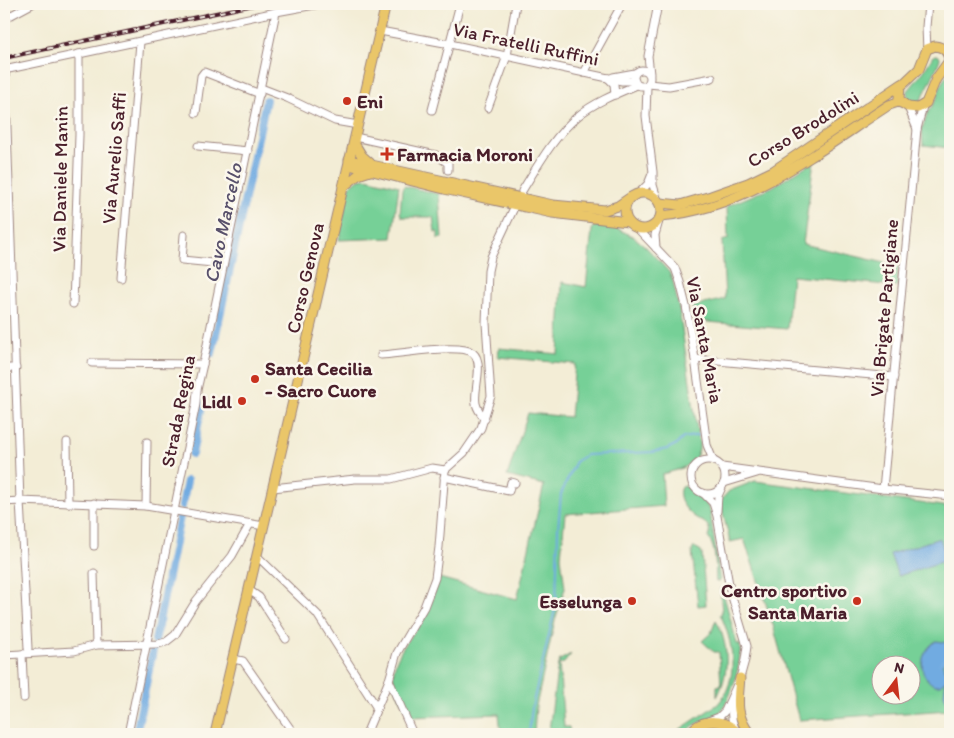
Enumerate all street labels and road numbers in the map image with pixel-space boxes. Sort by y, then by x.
street label: Via Fratelli Ruffini [451,17,601,71]
street label: Corso Brodolini [743,86,863,172]
street label: Via Aurelio Saffi [97,91,131,225]
street label: Via Daniele Manin [47,105,73,252]
street label: Via Brigate Partigiane [865,218,903,398]
street label: Corso Genova [281,220,329,336]
street label: Via Santa Maria [681,275,729,405]
street label: Strada Regina [156,353,200,469]

